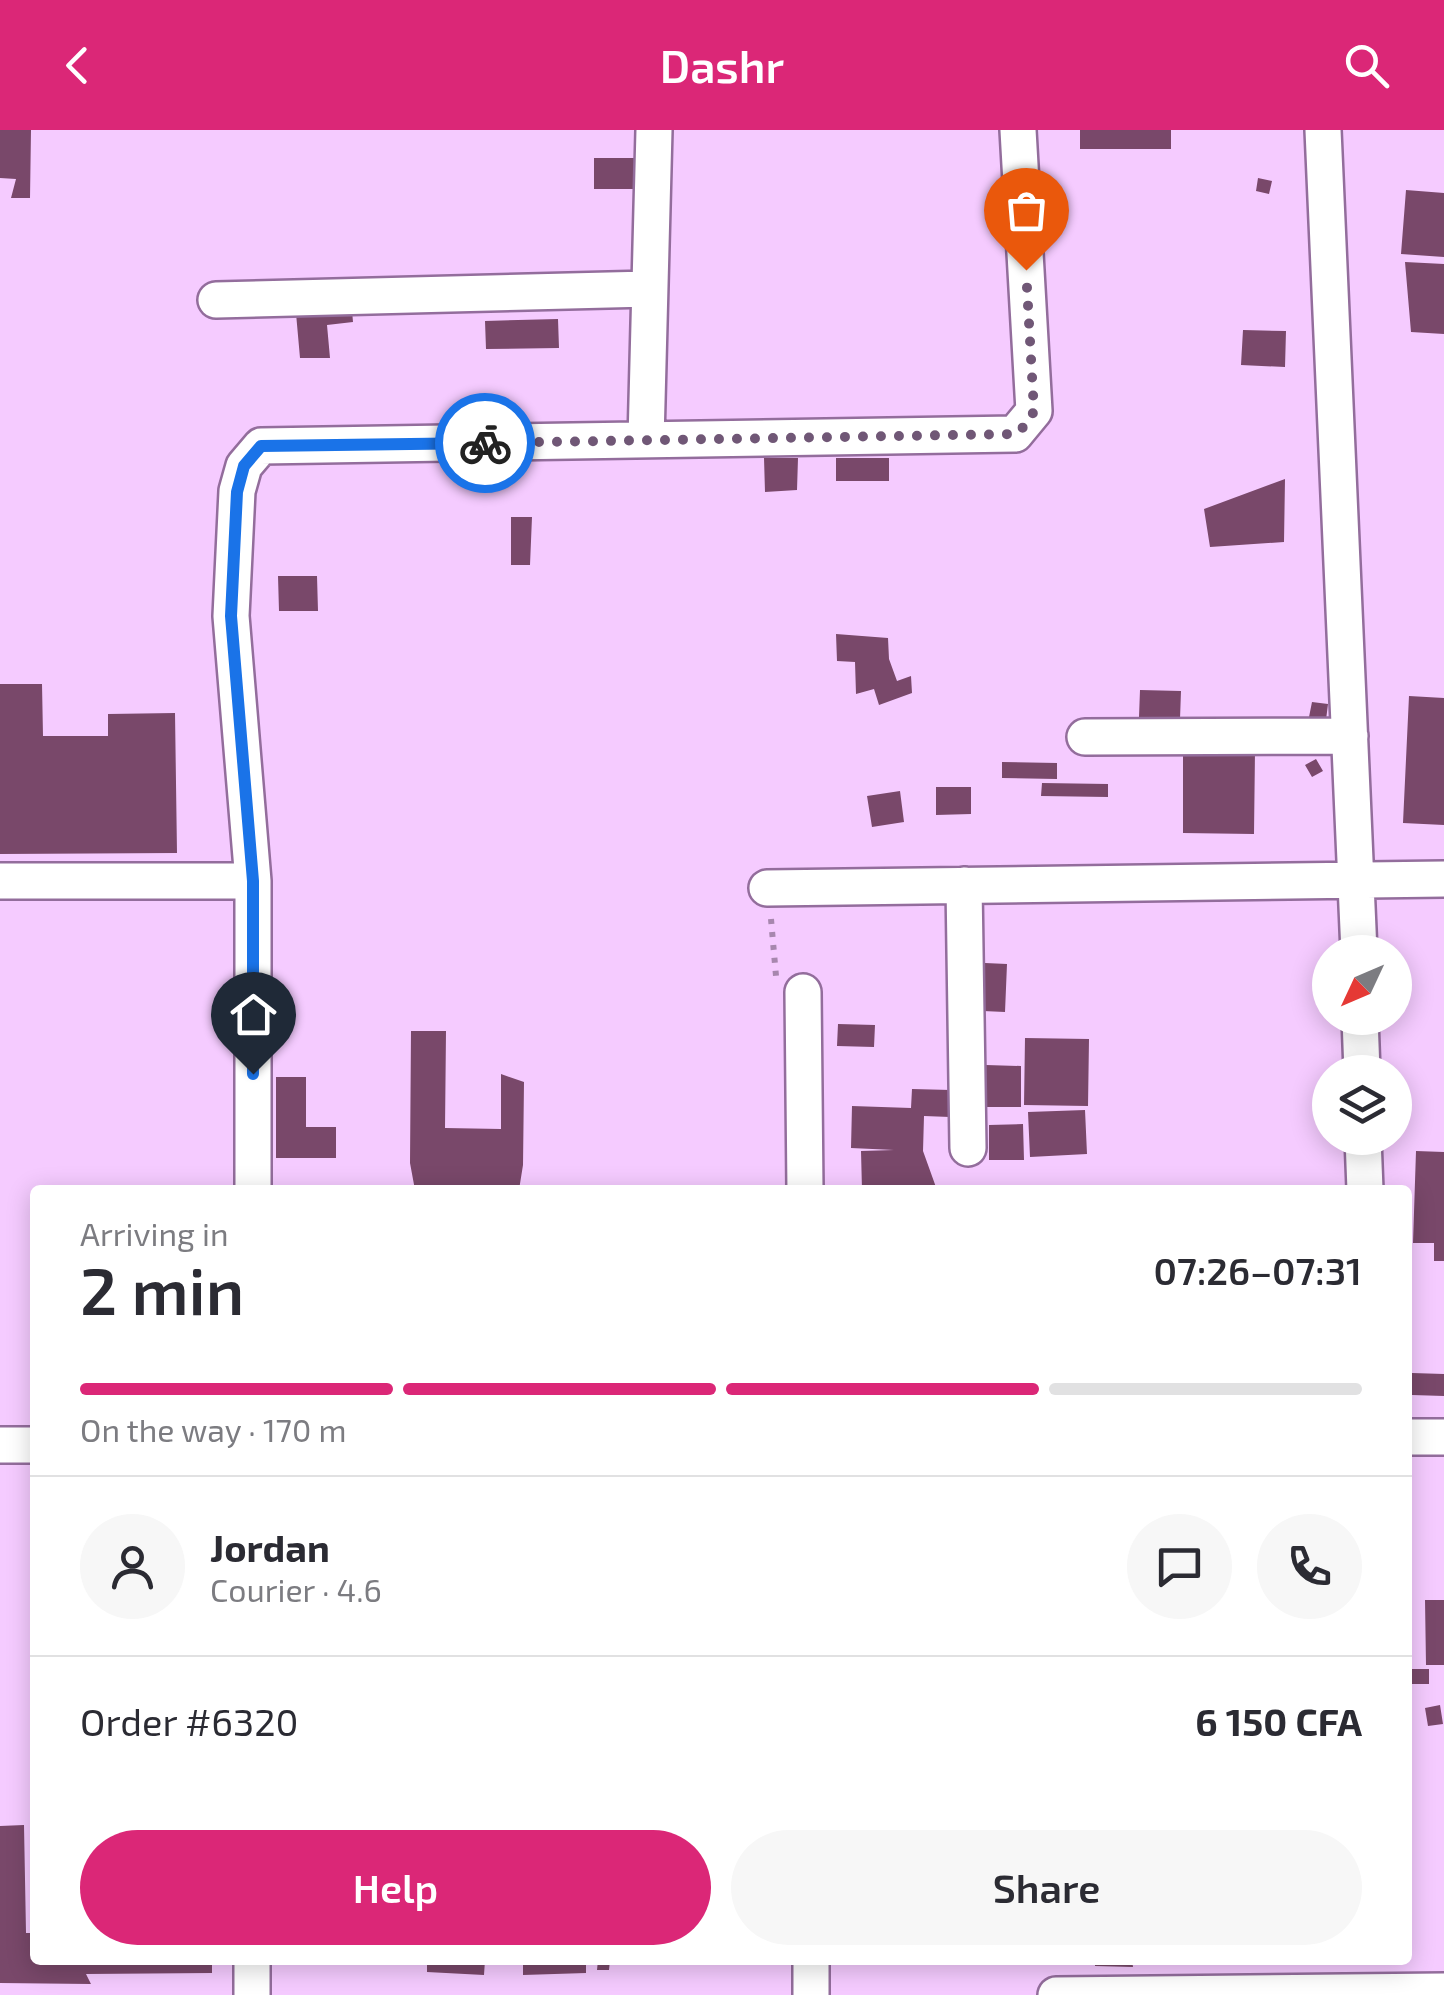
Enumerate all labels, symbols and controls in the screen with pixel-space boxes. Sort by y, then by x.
icon: back [50,38,105,93]
text: Dashr [660,38,784,92]
icon: search [1339,38,1394,93]
pin [984,168,1069,271]
icon: bag [999,183,1054,238]
courier [435,393,535,493]
icon: bike [458,416,513,471]
north arrow [1312,935,1412,1035]
map controls [1312,935,1412,1155]
pin [211,972,296,1075]
icon: home [226,987,281,1042]
button: layers [1312,1055,1412,1155]
text: Arriving in [80,1214,229,1252]
text: 07:26–07:31 [1154,1247,1362,1293]
text: 2 min [80,1250,244,1328]
text: On the way · 170 m [80,1410,346,1448]
button: person [80,1514,185,1619]
button: chat [1127,1514,1232,1619]
button: phone [1257,1514,1362,1619]
text: Jordan [210,1524,330,1570]
text: Courier · 4.6 [210,1570,382,1608]
text: Order #6320 [80,1698,299,1744]
text: 6 150 CFA [1195,1698,1362,1744]
button: Help [80,1830,711,1945]
button: Share [731,1830,1362,1945]

